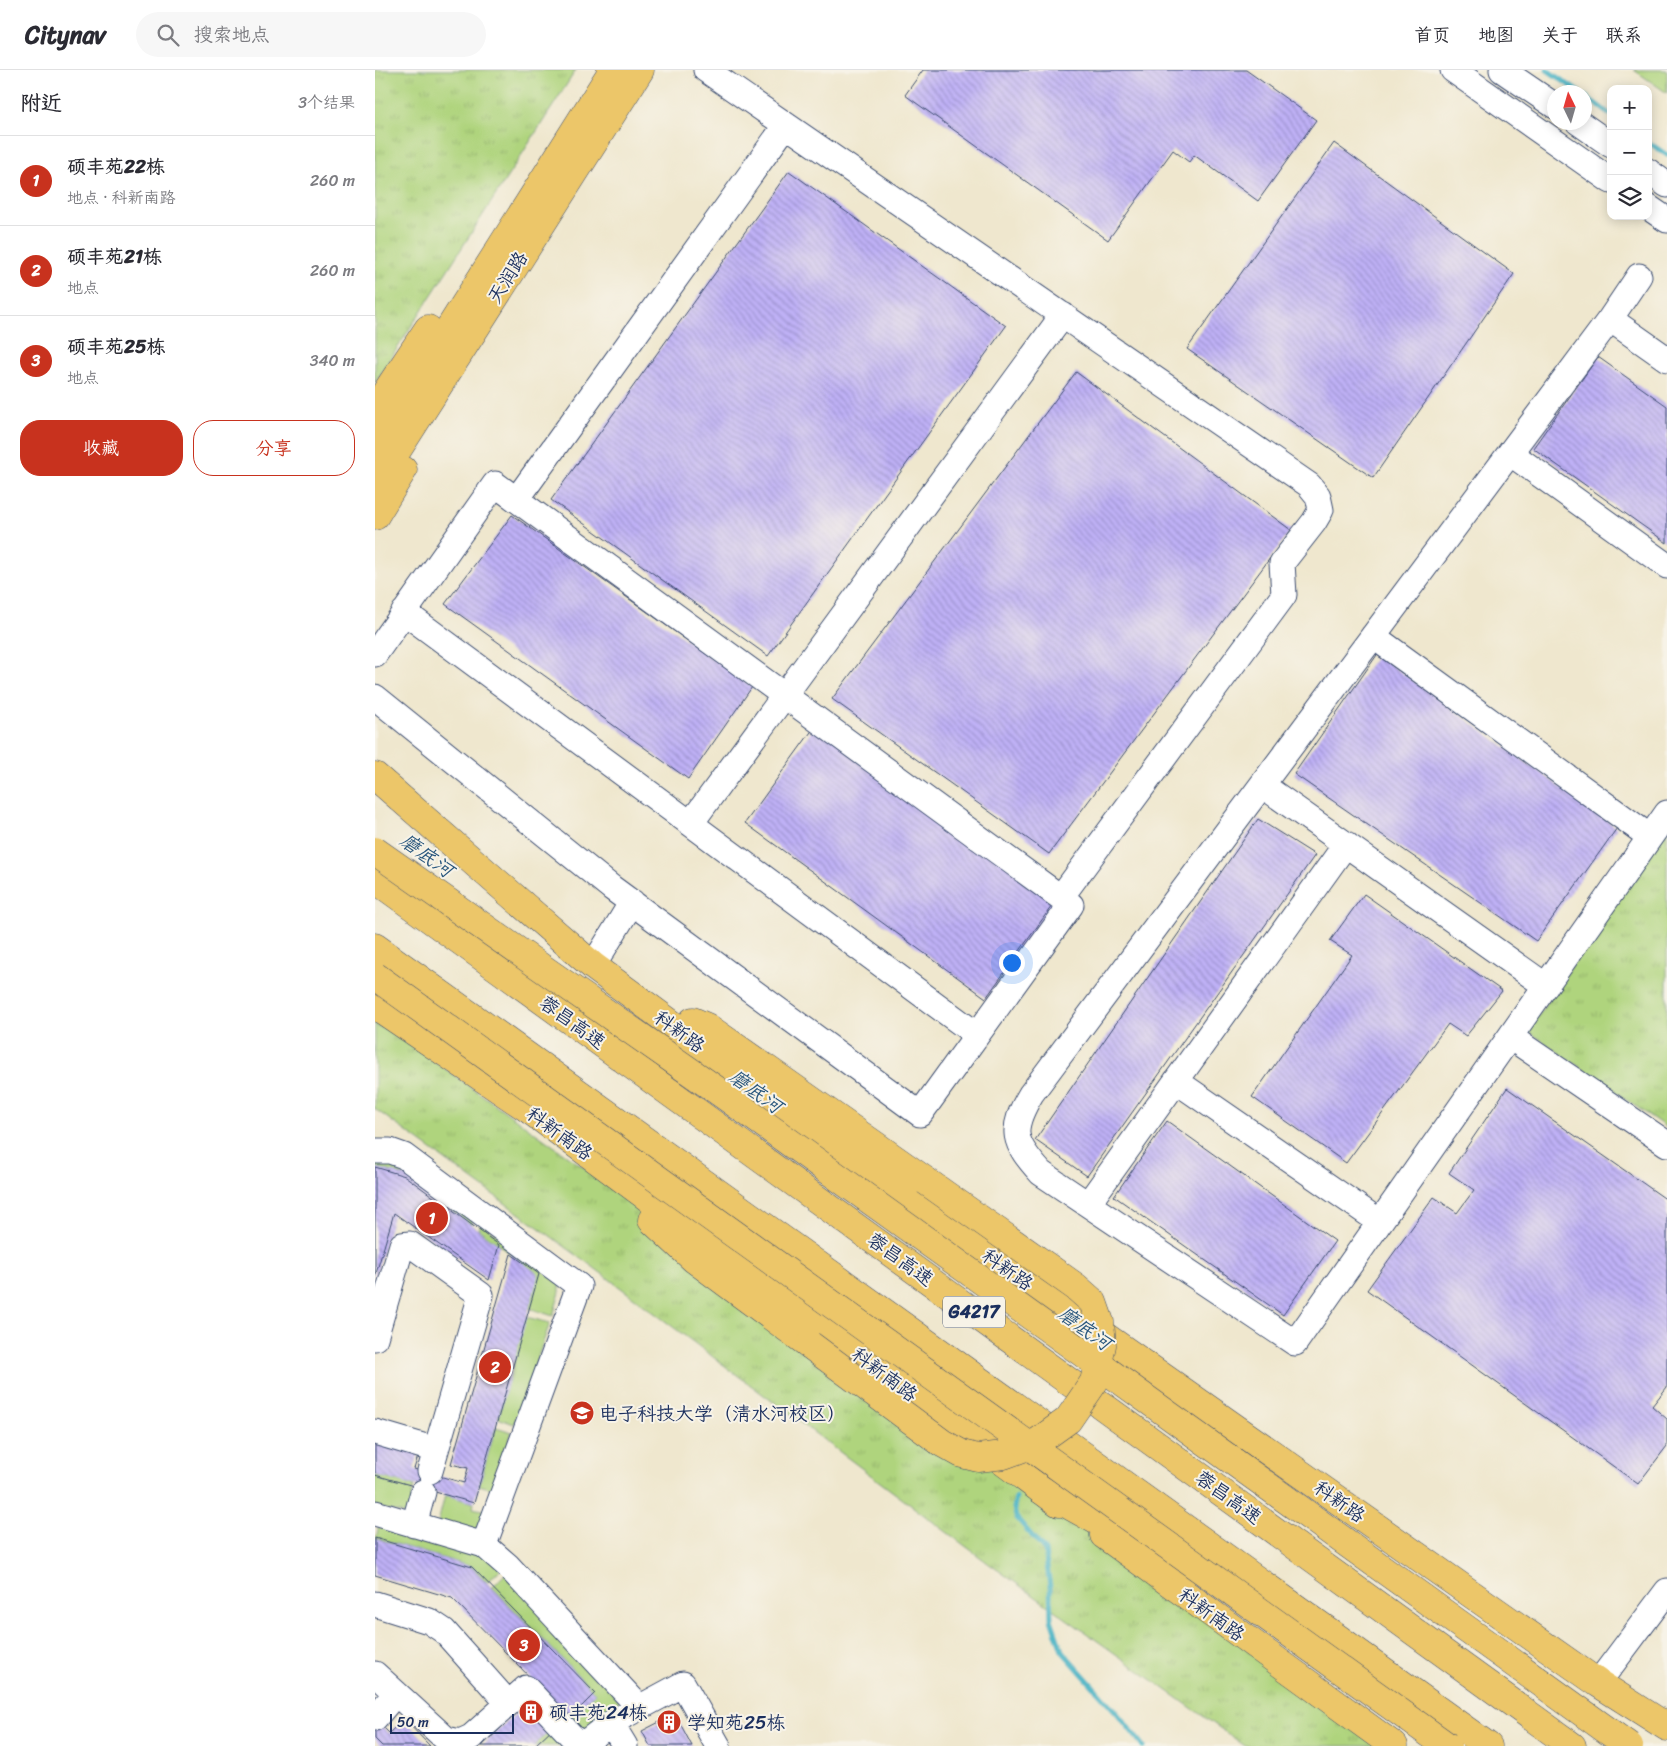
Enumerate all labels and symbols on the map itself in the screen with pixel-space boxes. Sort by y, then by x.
north arrow [1547,85,1592,130]
street label: 天润路 [478,244,537,310]
water label: 磨底河 [392,824,464,889]
your location [999,950,1025,976]
street label: 蓉昌高速 [532,987,613,1058]
street label: 科新路 [647,1001,712,1062]
water label: 磨底河 [721,1060,793,1125]
street label: 科新南路 [519,1098,600,1169]
pin: 1 [416,1199,448,1237]
street label: 蓉昌高速 [860,1224,941,1295]
street label: 科新路 [975,1240,1041,1299]
road number: G4217 [943,1296,1005,1328]
water label: 磨底河 [1050,1297,1122,1362]
street label: 科新南路 [844,1338,925,1410]
pin: 2 [479,1348,511,1386]
place label: 电子科技大学（清水河校区） [599,1397,846,1430]
school or university icon: 电子科技大学（清水河校区） [569,1400,595,1426]
street label: 蓉昌高速 [1188,1462,1269,1533]
street label: 科新路 [1307,1472,1373,1531]
street label: 科新南路 [1171,1579,1252,1650]
pin: 3 [508,1626,540,1664]
place label: 硕丰苑24栋 [549,1696,648,1729]
building icon: 硕丰苑24栋 [518,1699,544,1725]
place label: 学知苑25栋 [687,1706,786,1739]
building icon: 学知苑25栋 [656,1709,682,1735]
scale bar [390,1711,514,1734]

